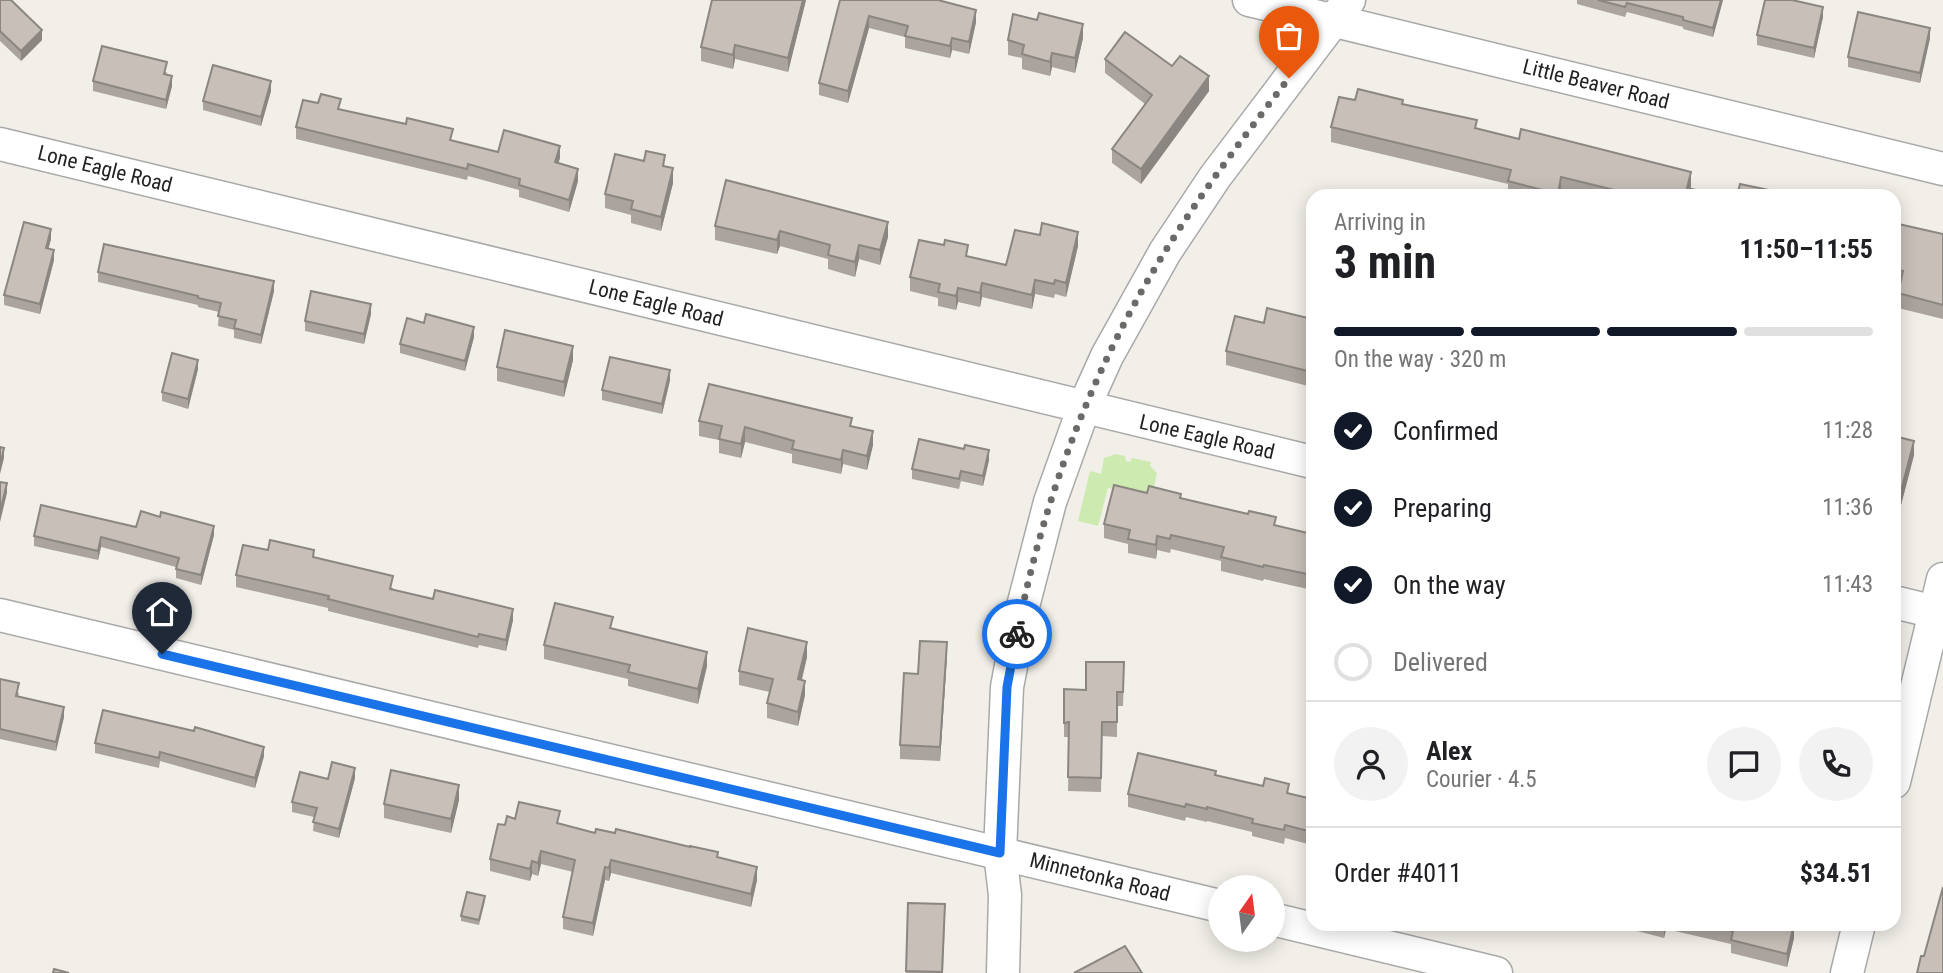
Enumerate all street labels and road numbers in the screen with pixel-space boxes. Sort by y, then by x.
street label: Little Beaver Road [1520,54,1672,114]
street label: Lone Eagle Road [35,141,175,197]
street label: Lone Eagle Road [586,275,726,331]
street label: Lone Eagle Road [1137,410,1277,464]
street label: Minnetonka Road [1027,848,1173,906]

